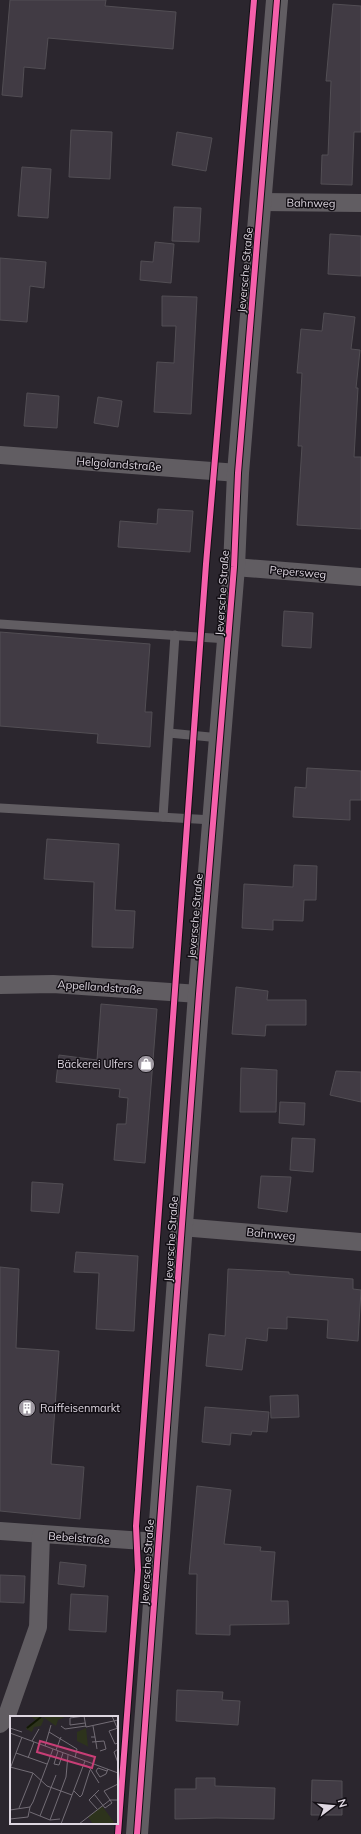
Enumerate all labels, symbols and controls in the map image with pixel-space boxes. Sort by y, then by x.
street label: Bahnweg [286,196,336,210]
street label: Jeversche Straße [234,227,256,313]
street label: Helgolandstraße [76,454,162,474]
street label: Jeversche Straße [212,550,232,636]
street label: Pepersweg [269,563,327,581]
street label: Jeversche Straße [184,873,206,959]
street label: Appellandstraße [57,977,143,997]
shop icon: Bäckerei Ulfers [136,1054,156,1074]
place label: Bäckerei Ulfers [57,1057,133,1071]
street label: Jeversche Straße [161,1196,181,1282]
street label: Bahnweg [246,1225,296,1243]
building icon: Raiffeisenmarkt [17,1398,37,1418]
place label: Raiffeisenmarkt [40,1401,120,1415]
street label: Jeversche Straße [137,1519,157,1605]
street label: Bebelstraße [48,1529,110,1547]
inset map [10,1716,118,1824]
north arrow [313,1786,353,1826]
text: N [335,1797,350,1809]

